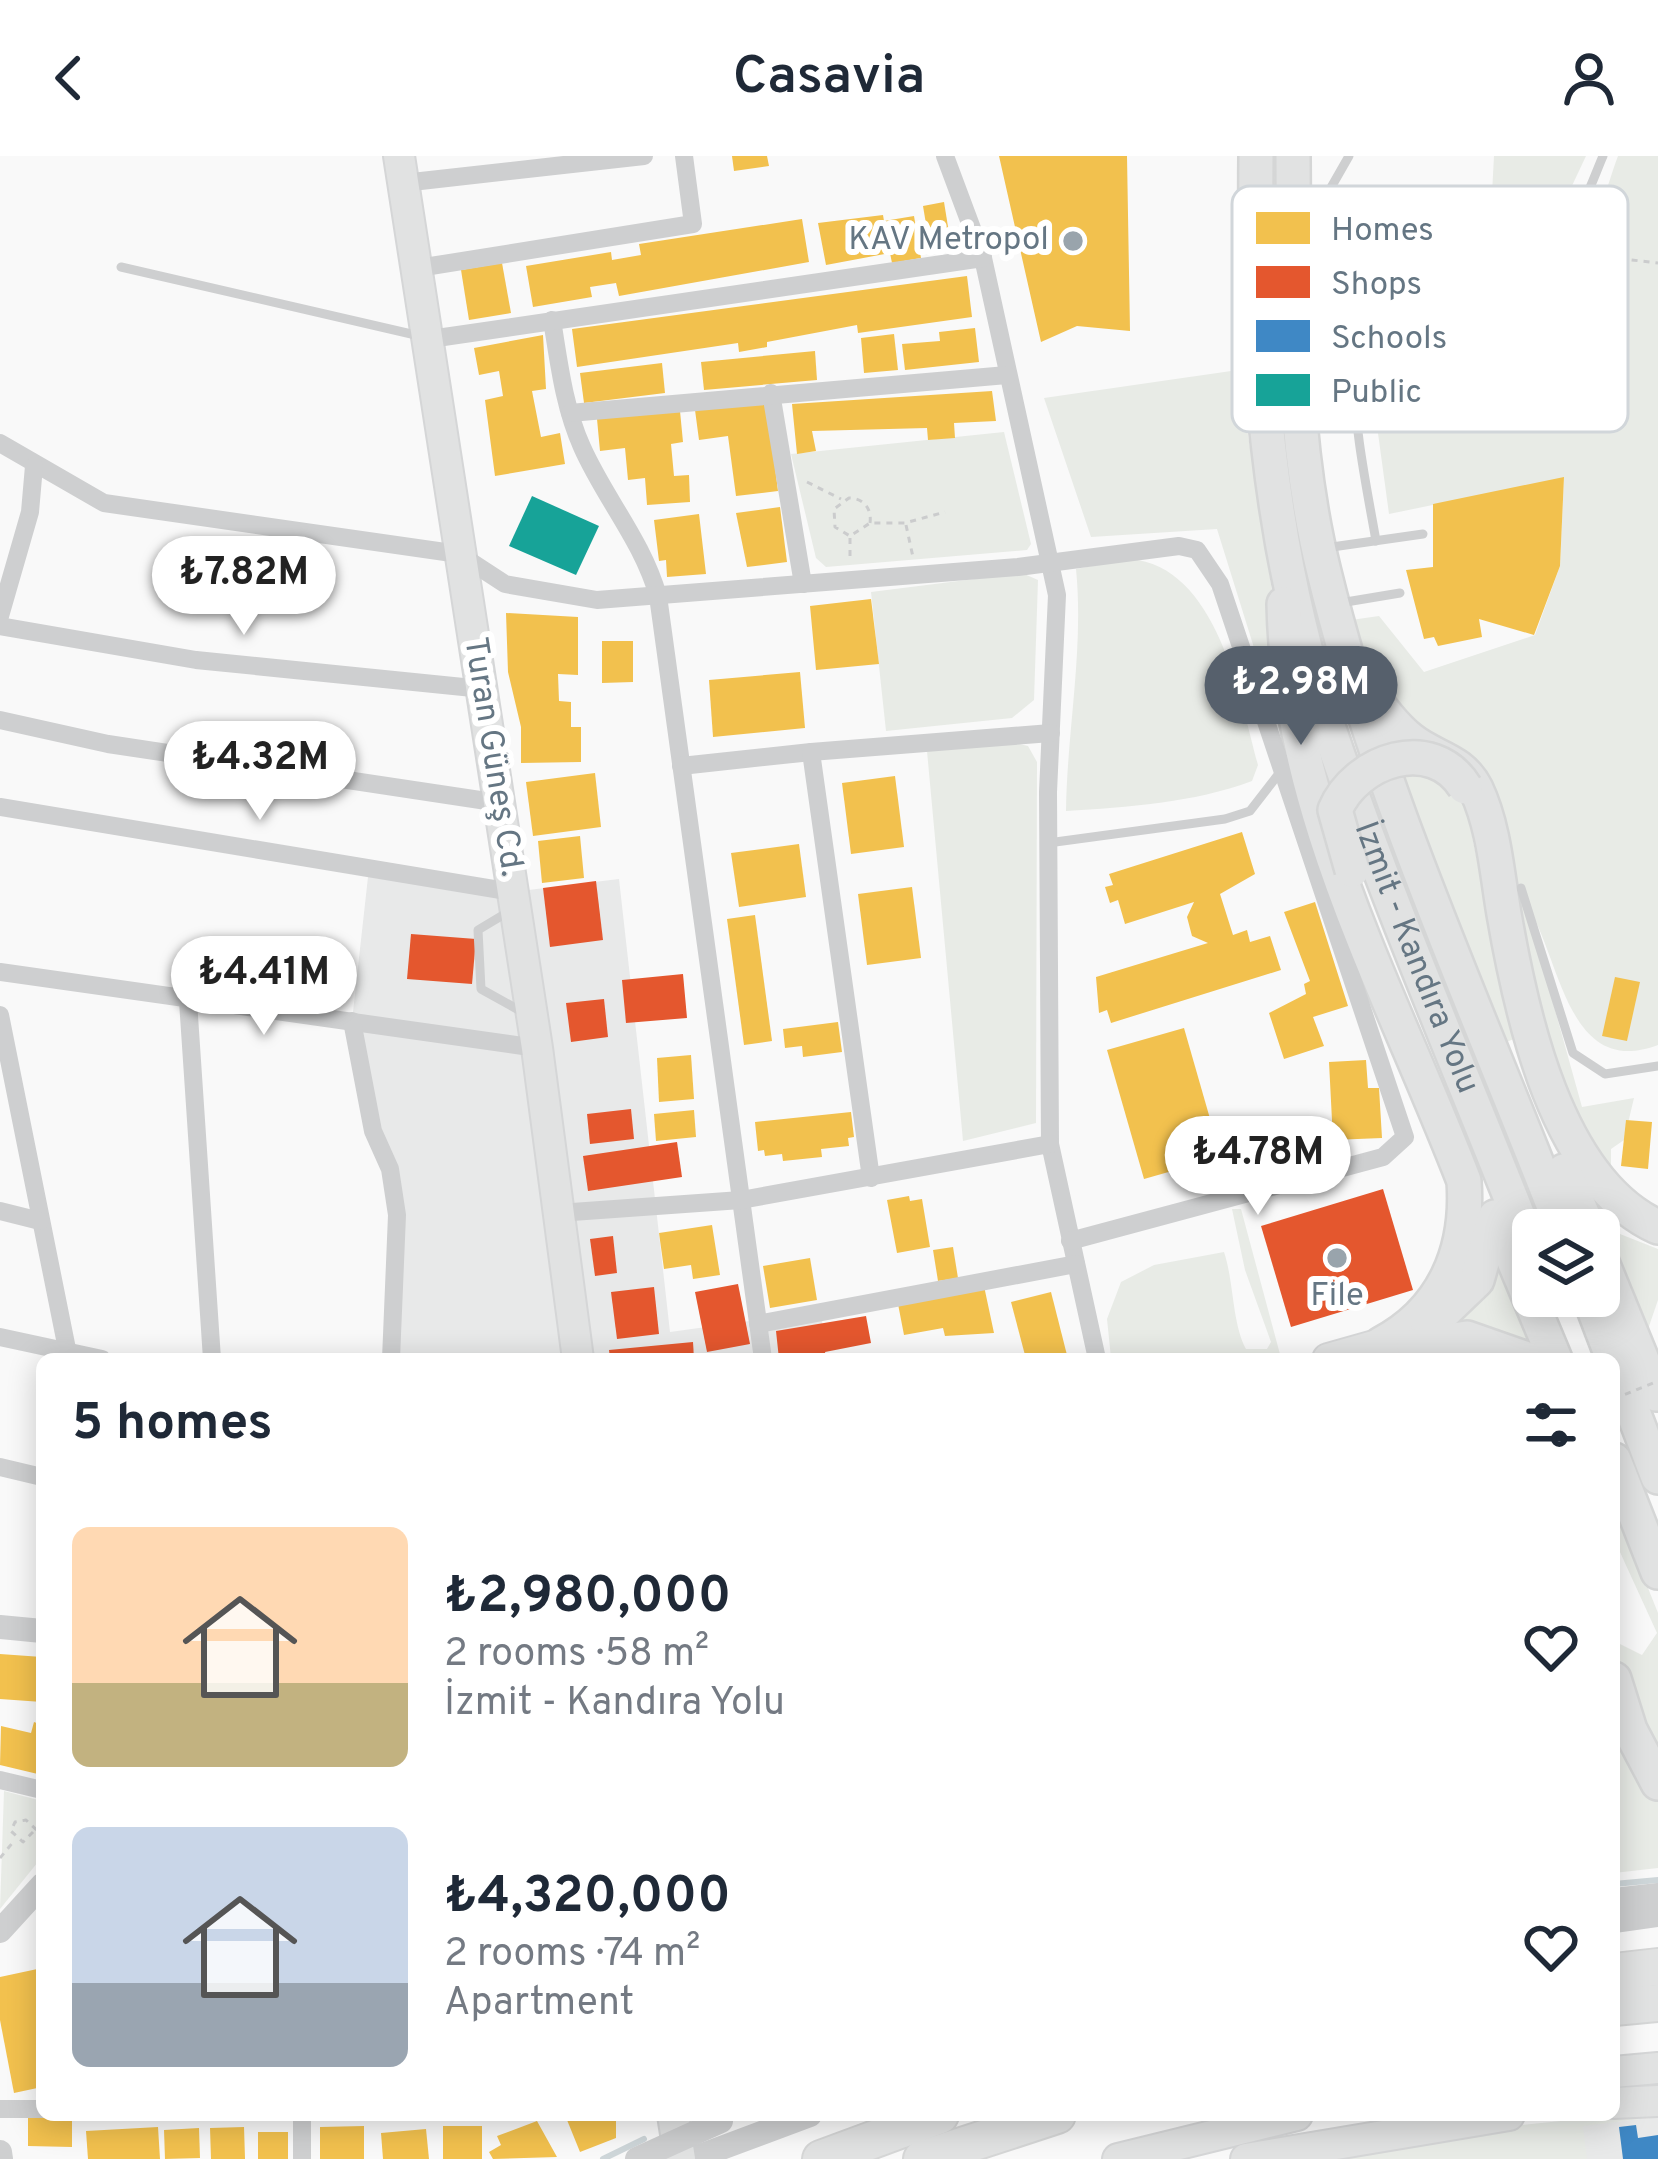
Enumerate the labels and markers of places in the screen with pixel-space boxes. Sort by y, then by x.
place label: KAV Metropol [848,220,1049,262]
marker: KAV Metropol [1060,228,1086,254]
pin: ₺7.82M [146,536,342,638]
pin: ₺2.98M [1203,646,1399,748]
pin: ₺4.32M [162,721,358,823]
pin: ₺4.41M [166,936,362,1038]
pin: ₺4.78M [1160,1116,1356,1218]
marker: File [1324,1245,1350,1271]
place label: File [1310,1276,1364,1318]

